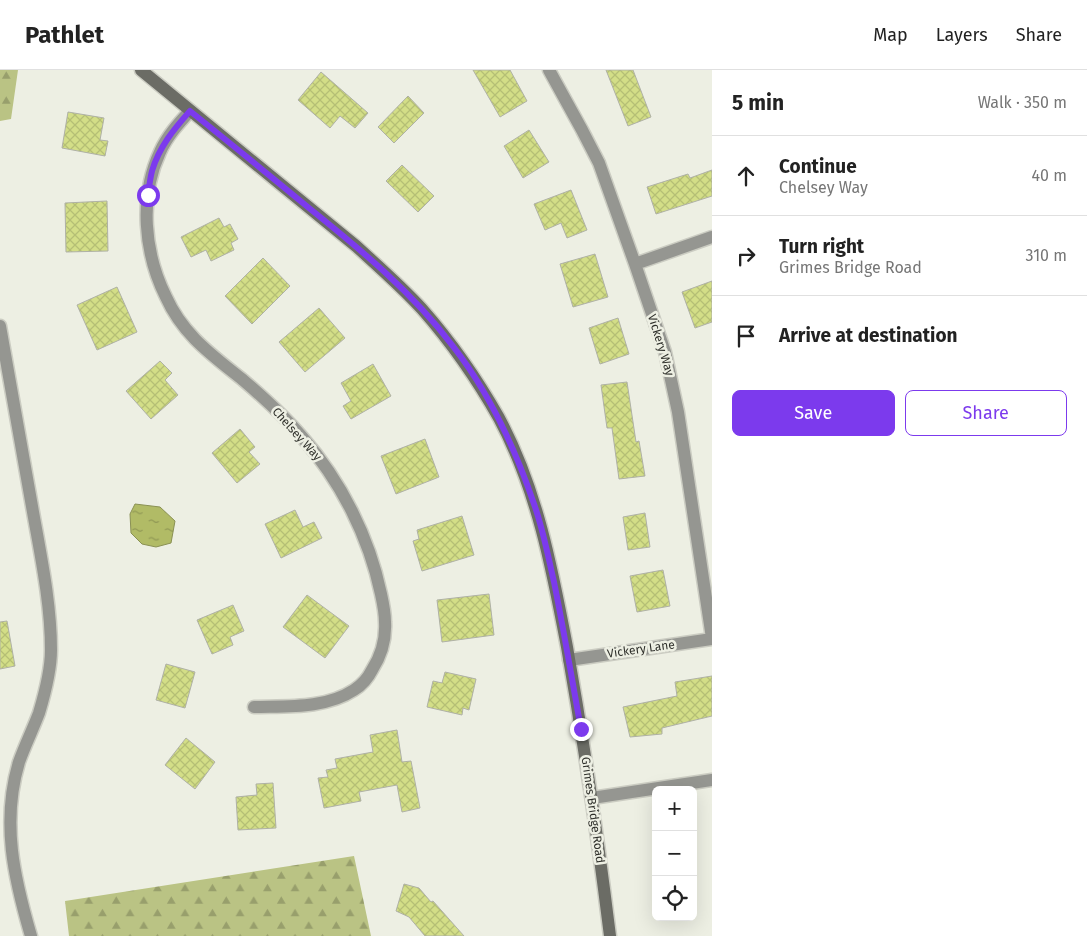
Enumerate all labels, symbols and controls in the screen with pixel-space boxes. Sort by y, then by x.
text: Pathlet [25,21,104,49]
text: Map [873,24,908,46]
text: Layers [936,24,988,46]
text: Share [1016,24,1062,46]
text: 5 min [732,90,784,116]
text: Walk · 350 m [978,93,1067,112]
text: Continue [779,155,857,178]
icon: ahead [732,162,760,190]
text: 40 m [1032,166,1067,185]
text: Chelsey Way [779,178,868,197]
route start [137,184,160,207]
text: Turn right [779,235,864,258]
icon: right [732,242,760,270]
text: 310 m [1026,246,1067,265]
text: Grimes Bridge Road [779,258,922,277]
street label: Vickery Way [645,312,677,378]
icon: arrive [732,322,760,350]
text: Arrive at destination [779,324,958,347]
button: Save [732,390,895,436]
button: Share [905,390,1067,436]
street label: Chelsey Way [269,405,325,464]
street label: Vickery Lane [606,637,676,661]
route end [570,718,593,741]
street label: Grimes Bridge Road [579,756,607,864]
map controls [652,786,697,921]
button: + [652,786,697,831]
button: − [652,831,697,876]
button: locate [652,876,697,921]

